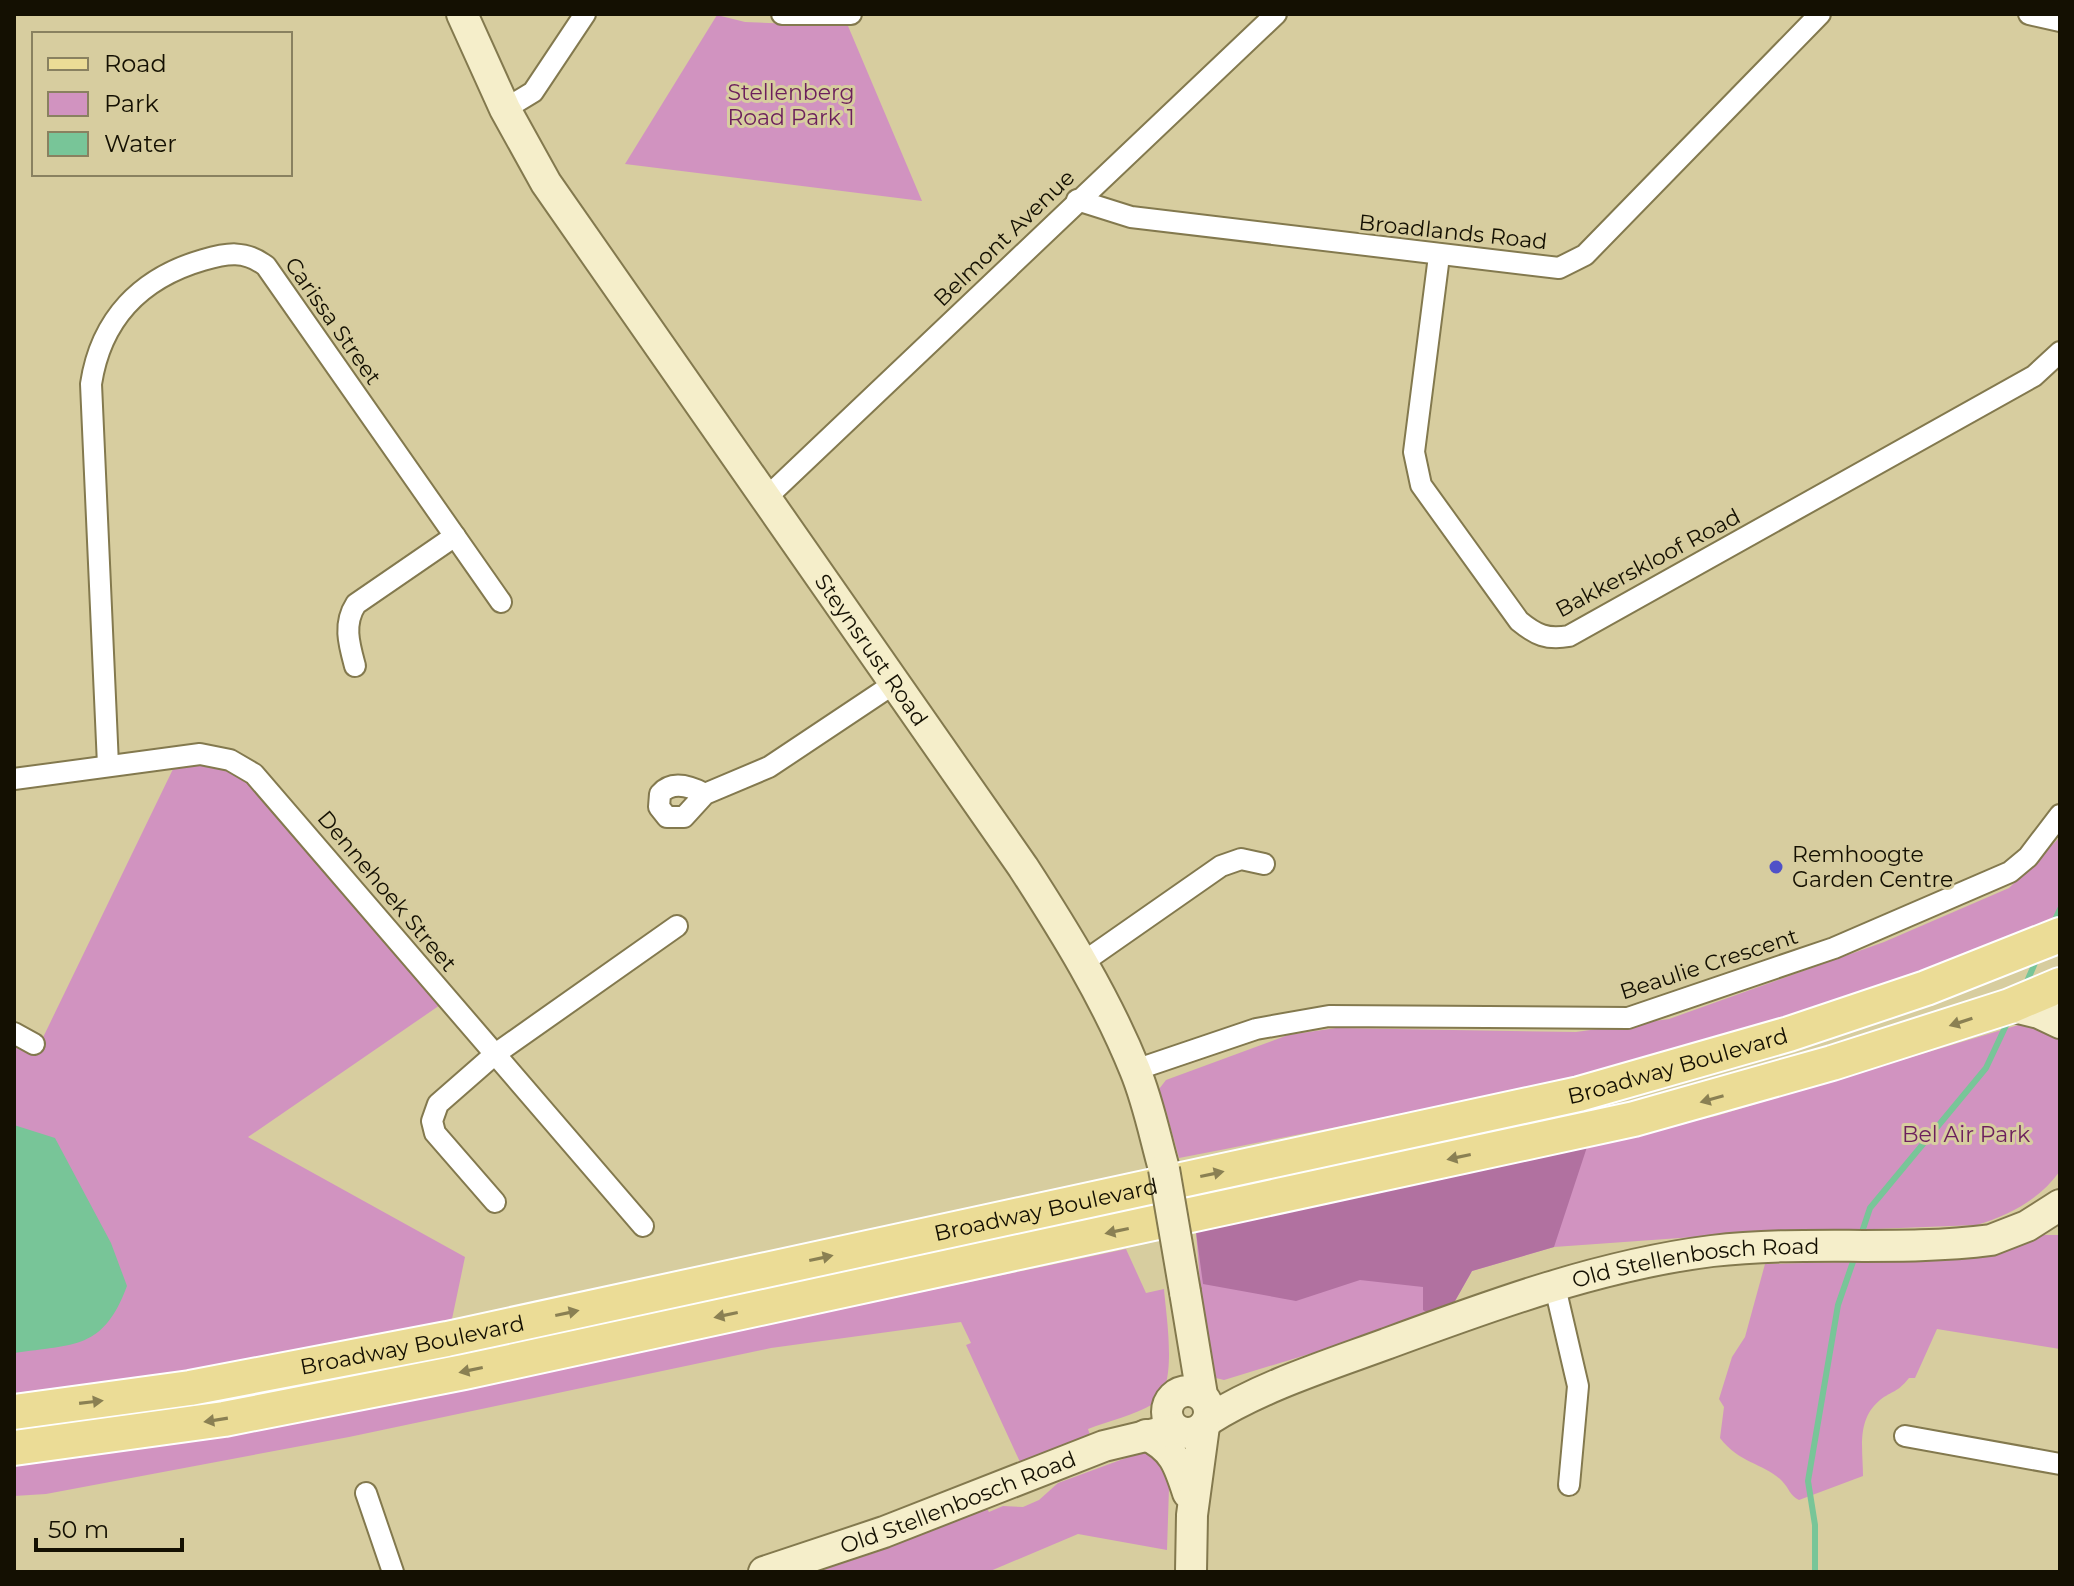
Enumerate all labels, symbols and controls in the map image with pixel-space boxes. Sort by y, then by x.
legend [32,32,292,176]
text: Road [104,49,167,78]
park label: Stellenberg Road Park 1 [727,79,855,131]
text: Park [104,89,159,118]
text: Water [104,129,177,158]
street label: Belmont Avenue [928,164,1080,312]
street label: Broadlands Road [1357,209,1549,255]
street label: Carissa Street [279,252,387,390]
street label: Bakkerskloof Road [1551,503,1745,623]
street label: Steynsrust Road [809,569,934,731]
street label: Dennehoek Street [312,805,462,977]
place label: Remhoogte Garden Centre [1792,841,1953,893]
marker: Remhoogte Garden Centre [1767,858,1785,876]
street label: Beaulie Crescent [1617,922,1802,1006]
one-way arrow [1948,1016,1972,1028]
street label: Broadway Boulevard [1565,1022,1791,1110]
one-way arrow [1700,1093,1724,1106]
park label: Bel Air Park [1902,1121,2031,1148]
one-way arrow [1446,1152,1471,1164]
one-way arrow [1200,1167,1225,1180]
street label: Broadway Boulevard [932,1172,1160,1247]
one-way arrow [1104,1226,1129,1238]
street label: Old Stellenbosch Road [1569,1232,1819,1294]
one-way arrow [809,1251,834,1264]
one-way arrow [555,1306,580,1319]
street label: Broadway Boulevard [298,1309,527,1380]
one-way arrow [713,1309,738,1322]
one-way arrow [459,1364,484,1377]
one-way arrow [79,1396,104,1409]
one-way arrow [203,1414,228,1427]
street label: Old Stellenbosch Road [836,1445,1080,1559]
scale bar [36,1502,182,1552]
text: 50 m [48,1515,109,1544]

